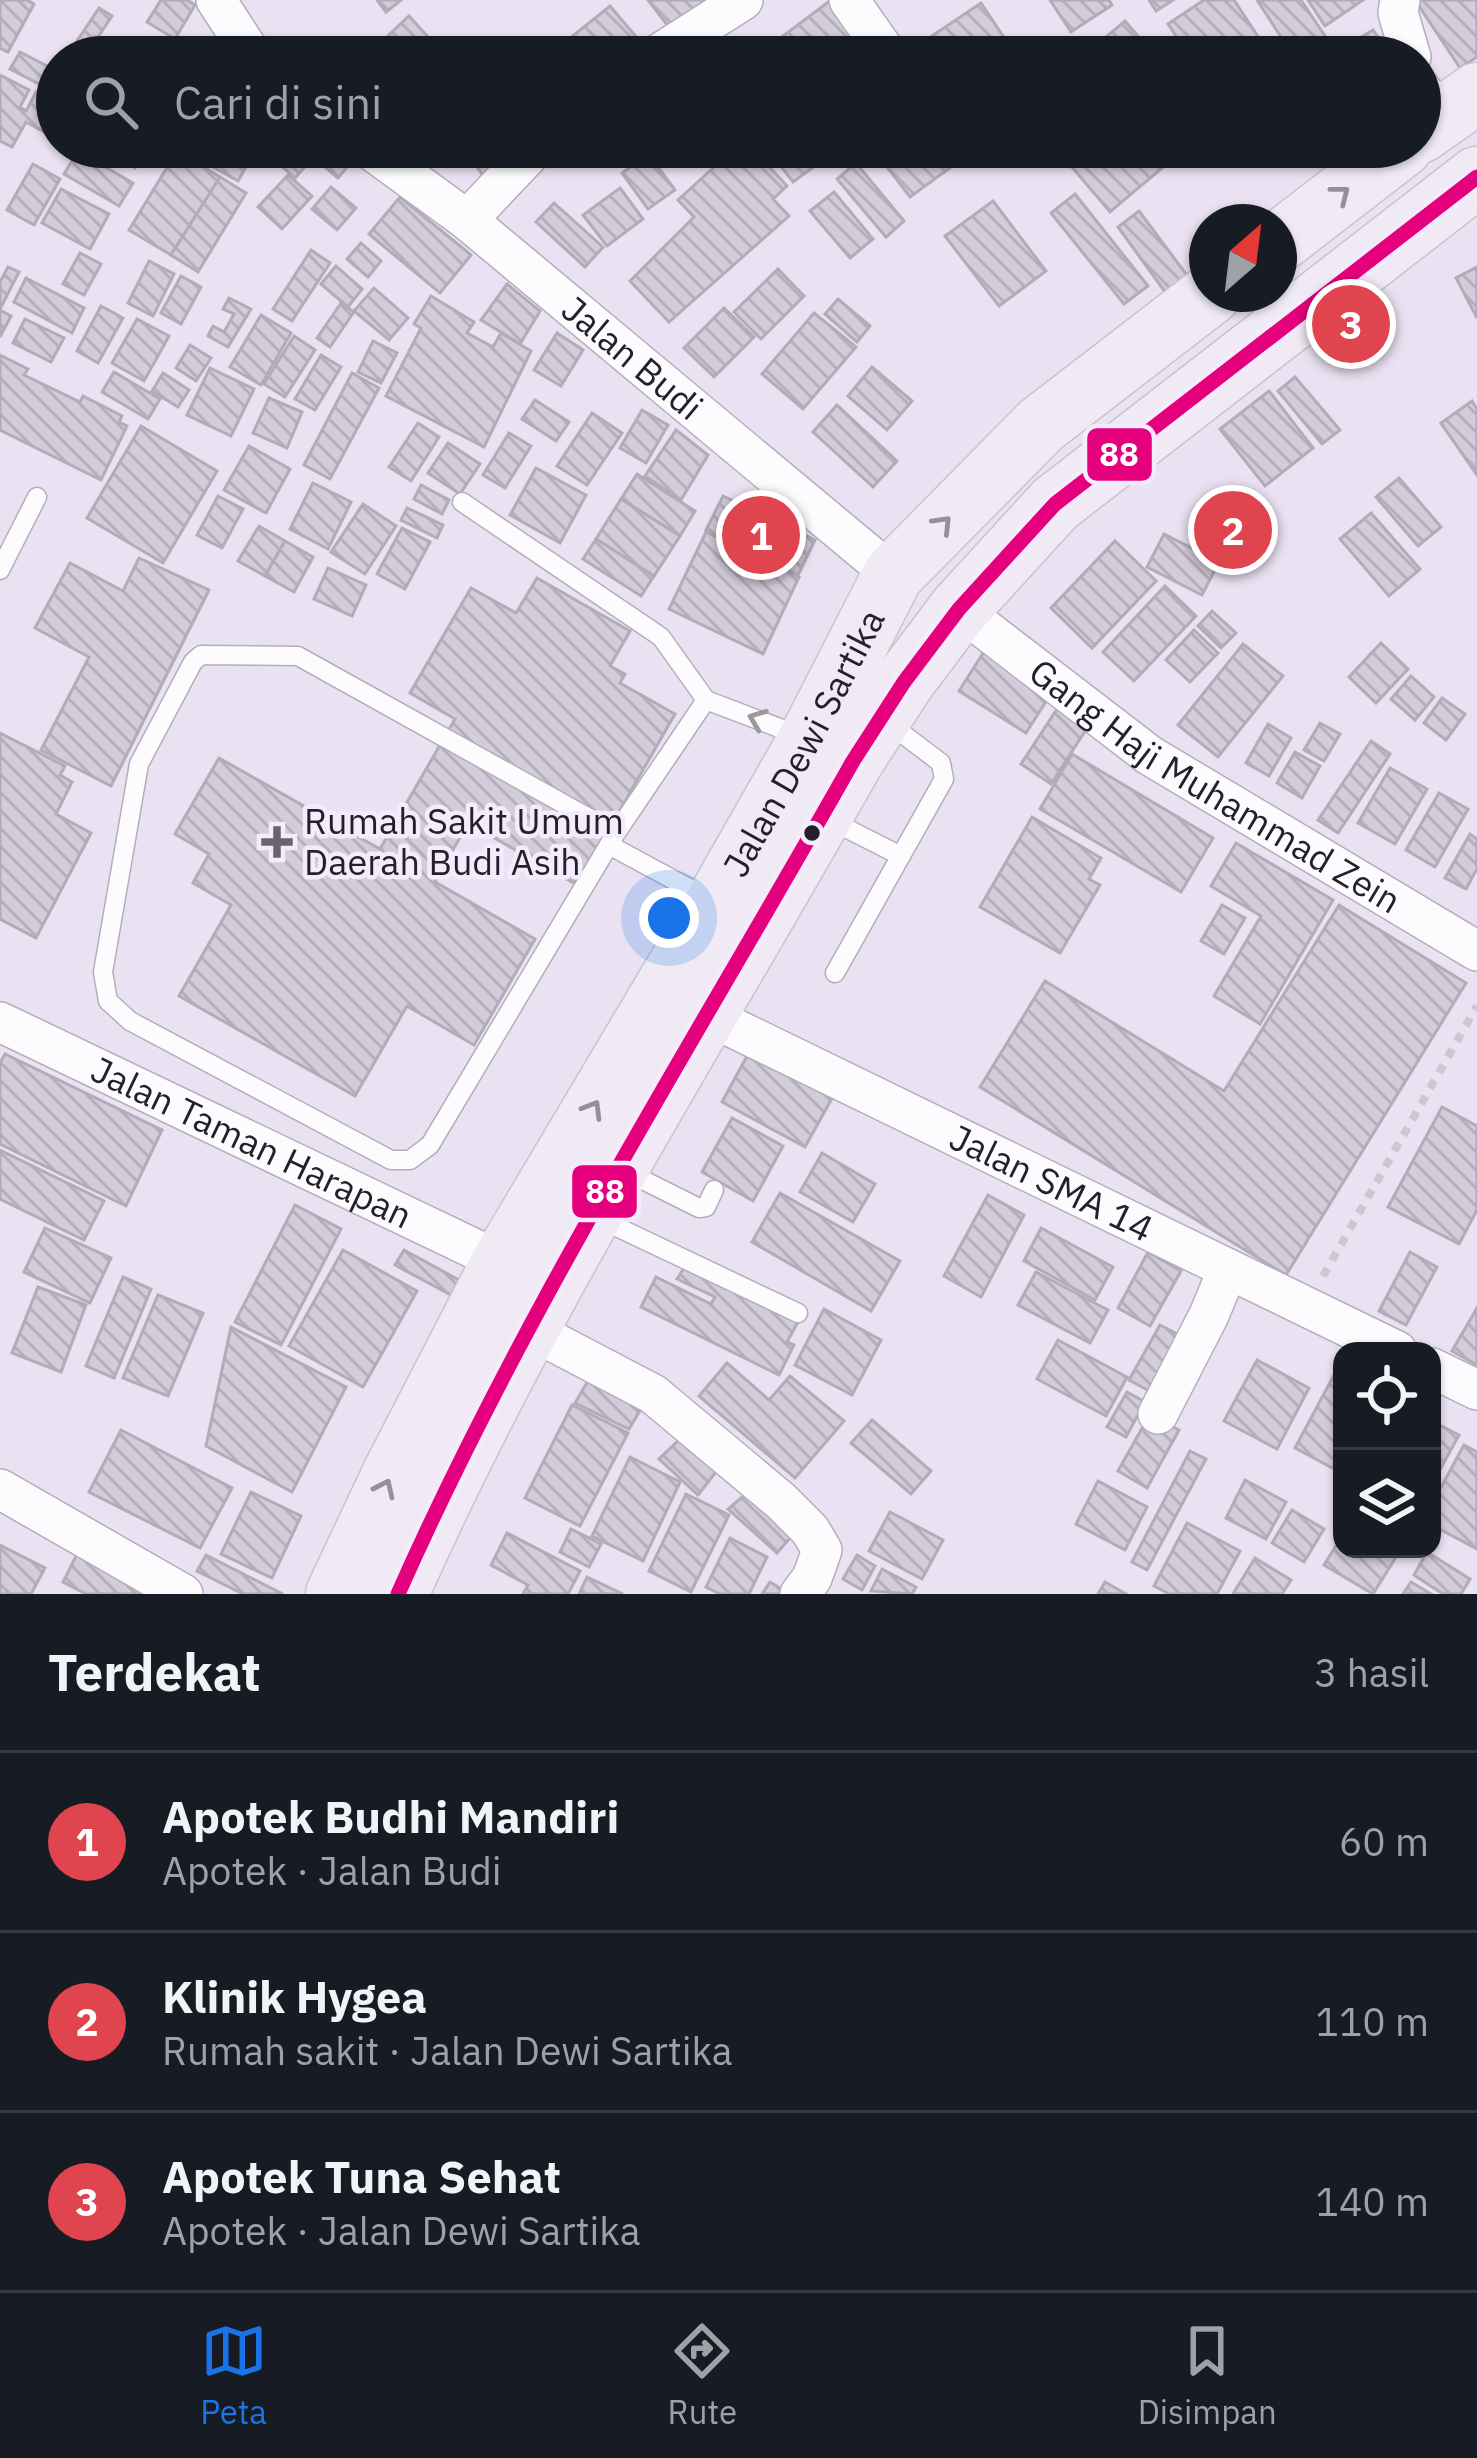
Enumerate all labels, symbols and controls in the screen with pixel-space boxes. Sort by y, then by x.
search box [36,36,1441,168]
icon: search [78,69,144,135]
text: Cari di sini [174,73,382,131]
one-way arrow [1327,187,1349,209]
north arrow [1189,204,1297,312]
pin: 3 [1312,279,1390,369]
street label: Jalan Budi [553,285,713,430]
line badge: 88 [1085,426,1154,483]
text: 88 [1099,432,1139,475]
pin: 2 [1194,485,1272,575]
pin: 1 [722,490,800,580]
one-way arrow [929,516,951,538]
street label: Jalan Dewi Sartika [712,601,895,885]
street label: Gang Haji Muhammad Zein [1020,648,1410,923]
one-way arrow [748,709,769,734]
place label: Rumah Sakit Umum Daerah Budi Asih [304,797,624,885]
unlabelled marker [801,822,823,844]
marker: Rumah Sakit Umum Daerah Budi Asih [261,826,293,858]
your location [639,888,699,948]
street label: Jalan Taman Harapan [84,1045,420,1239]
one-way arrow [579,1101,601,1122]
street label: Jalan SMA 14 [942,1113,1161,1252]
line badge: 88 [570,1163,639,1220]
text: 88 [585,1169,625,1212]
map controls [1333,1342,1441,1558]
button: locate [1333,1342,1441,1450]
button: layers [1333,1450,1441,1558]
one-way arrow [371,1479,394,1500]
text: Terdekat [48,1639,261,1705]
text: 3 hasil [1314,1647,1429,1698]
text: Apotek Budhi Mandiri [162,1787,619,1845]
text: 1 [75,1816,99,1867]
text: 60 m [1339,1816,1429,1867]
text: Apotek · Jalan Budi [162,1845,502,1896]
text: Klinik Hygea [162,1967,427,2025]
text: 2 [75,1996,99,2047]
text: 110 m [1316,1996,1429,2047]
text: Rumah sakit · Jalan Dewi Sartika [162,2025,733,2076]
text: Apotek Tuna Sehat [162,2147,561,2205]
text: 3 [75,2176,99,2227]
text: 140 m [1316,2176,1429,2227]
text: Apotek · Jalan Dewi Sartika [162,2205,640,2256]
tab: Peta [200,2318,267,2433]
tab: Rute [668,2318,737,2433]
tab: Disimpan [1138,2318,1277,2433]

